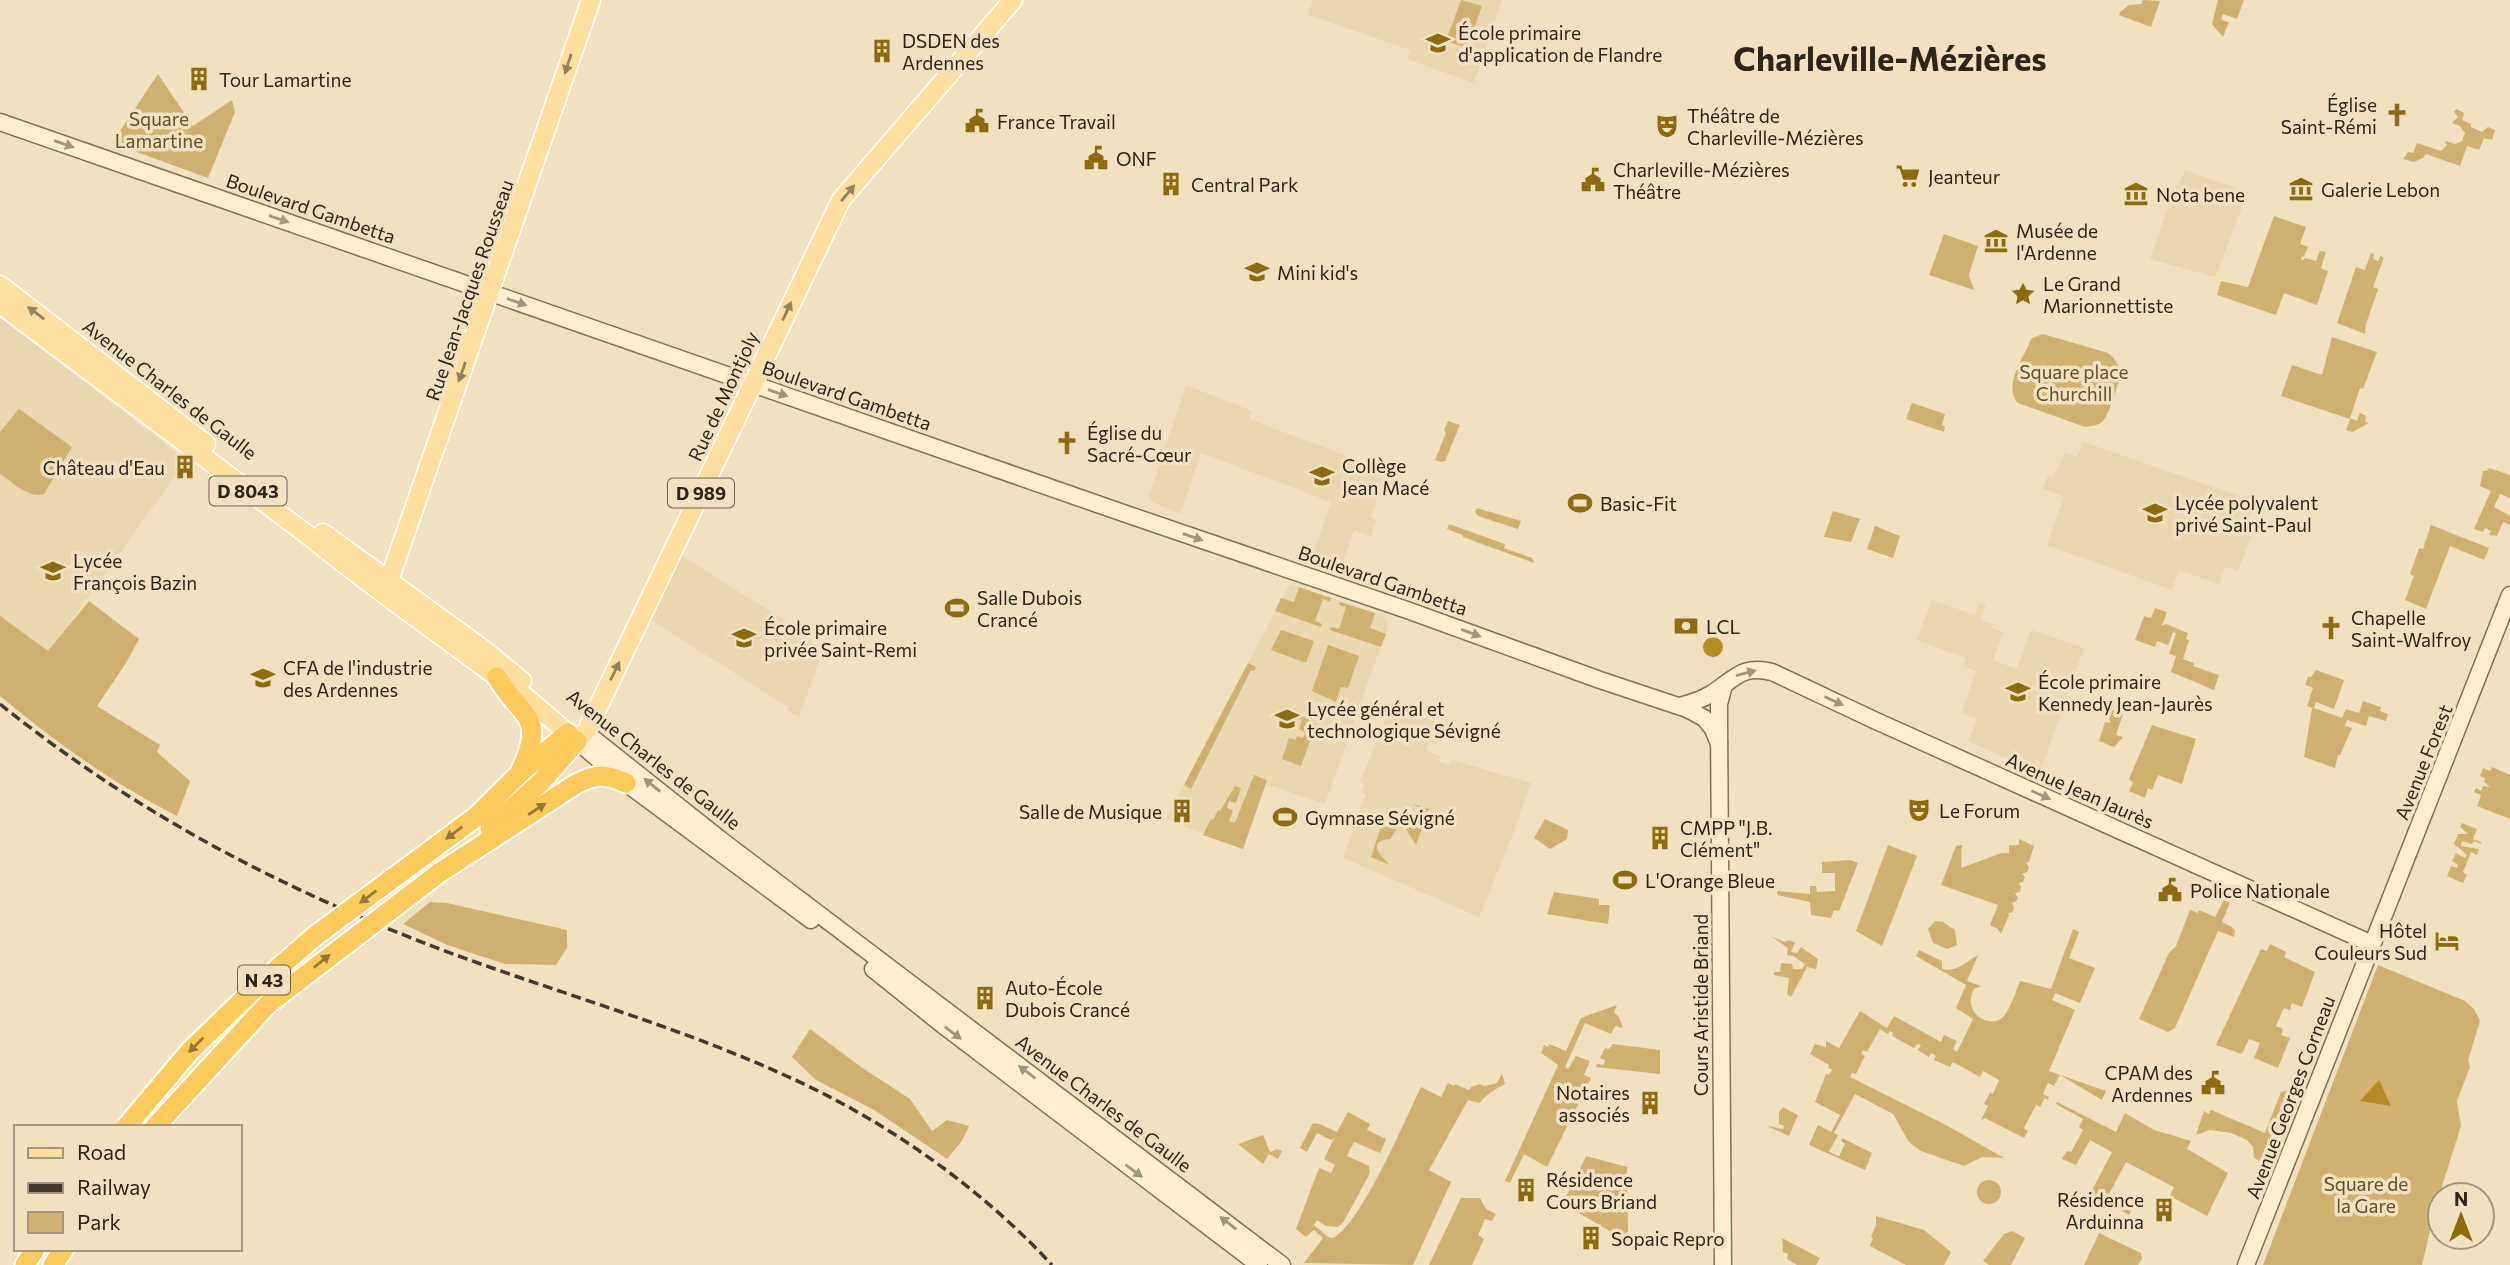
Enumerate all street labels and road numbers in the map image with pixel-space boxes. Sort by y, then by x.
street label: Boulevard Gambetta [223,168,399,248]
street label: Rue Jean-Jacques Rousseau [420,177,518,403]
street label: Avenue Charles de Gaulle [78,314,262,464]
street label: Rue de Montjoly [683,327,763,465]
street label: Boulevard Gambetta [759,355,935,435]
road number: D 8043 [210,476,286,505]
road number: D 989 [668,478,734,508]
street label: Boulevard Gambetta [1295,540,1471,620]
street label: Avenue Charles de Gaulle [562,684,746,834]
street label: Avenue Forest [2389,701,2457,823]
street label: Avenue Jean Jaurès [2003,747,2157,833]
street label: Cours Aristide Briand [1689,914,1712,1096]
road number: N 43 [238,965,290,995]
street label: Avenue Georges Corneau [2241,992,2339,1202]
street label: Avenue Charles de Gaulle [1011,1029,1197,1177]

